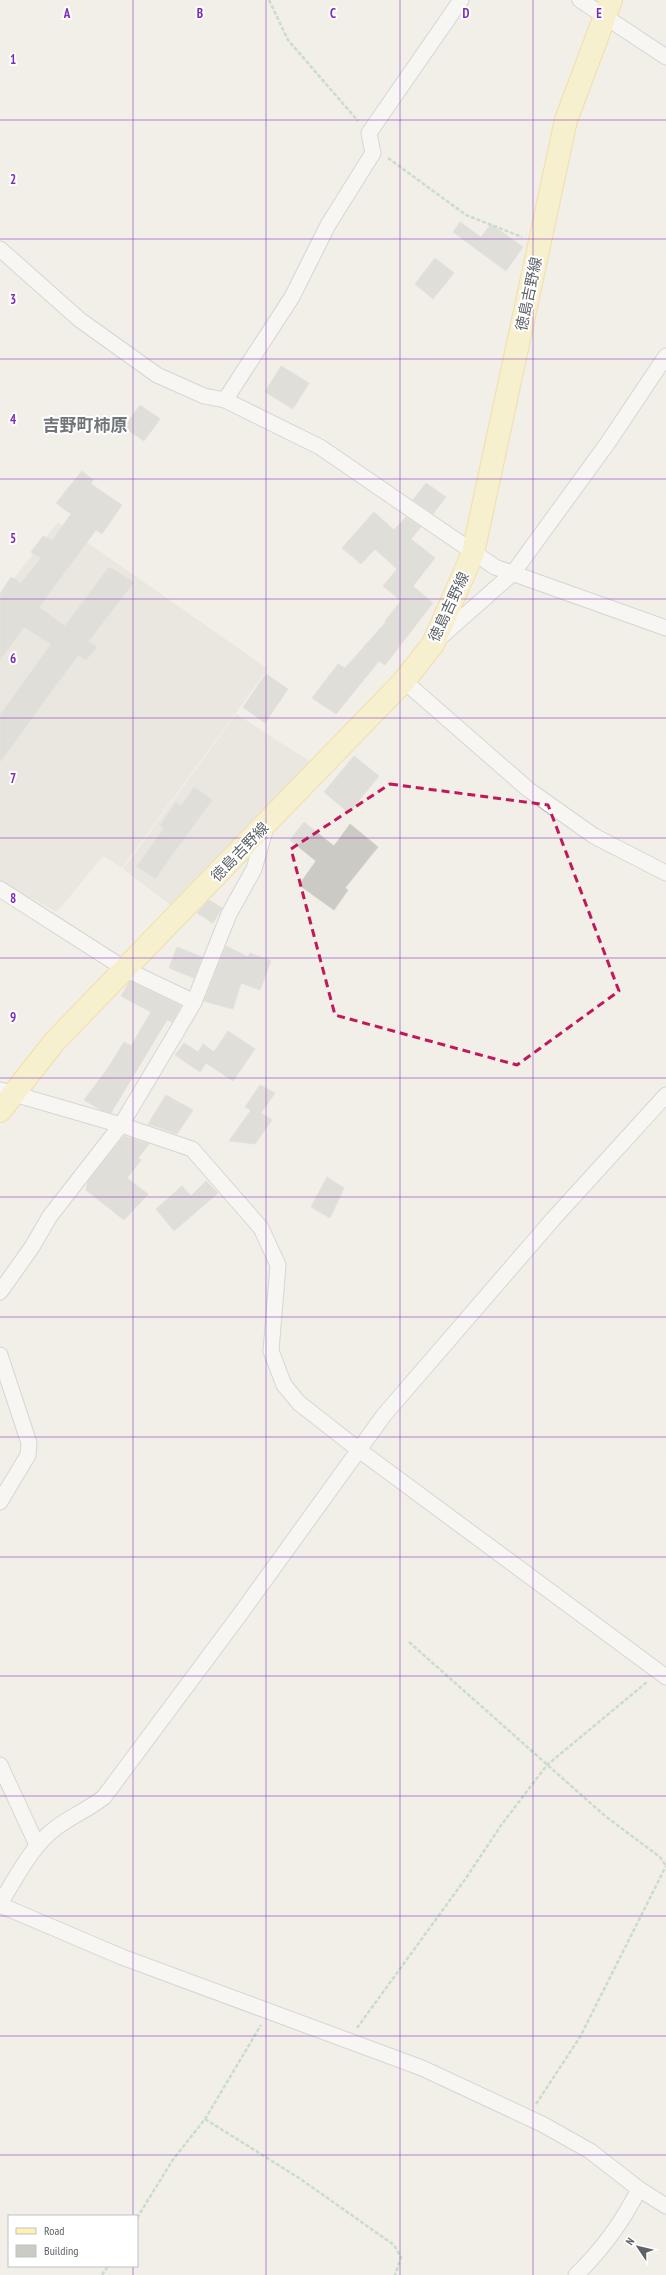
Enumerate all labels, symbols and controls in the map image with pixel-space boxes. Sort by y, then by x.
text: A [63,5,71,22]
text: B [197,5,203,22]
text: C [330,5,336,22]
text: D [463,5,470,22]
text: E [596,5,602,22]
text: 1 [10,51,16,68]
text: 2 [10,171,16,188]
street label: 徳島吉野線 [511,255,546,333]
text: 3 [10,291,16,308]
text: 4 [10,411,17,428]
district label: 吉野町柿原 [43,414,128,436]
text: 5 [10,530,16,547]
street label: 徳島吉野線 [424,569,473,645]
text: 6 [10,650,16,667]
text: 7 [10,770,16,787]
street label: 徳島吉野線 [207,818,273,885]
text: 8 [10,890,16,907]
text: 9 [10,1009,16,1026]
legend [8,2215,138,2267]
text: Road [44,2223,64,2238]
north arrow [618,2227,658,2267]
text: N [622,2235,637,2248]
text: Building [44,2243,79,2258]

